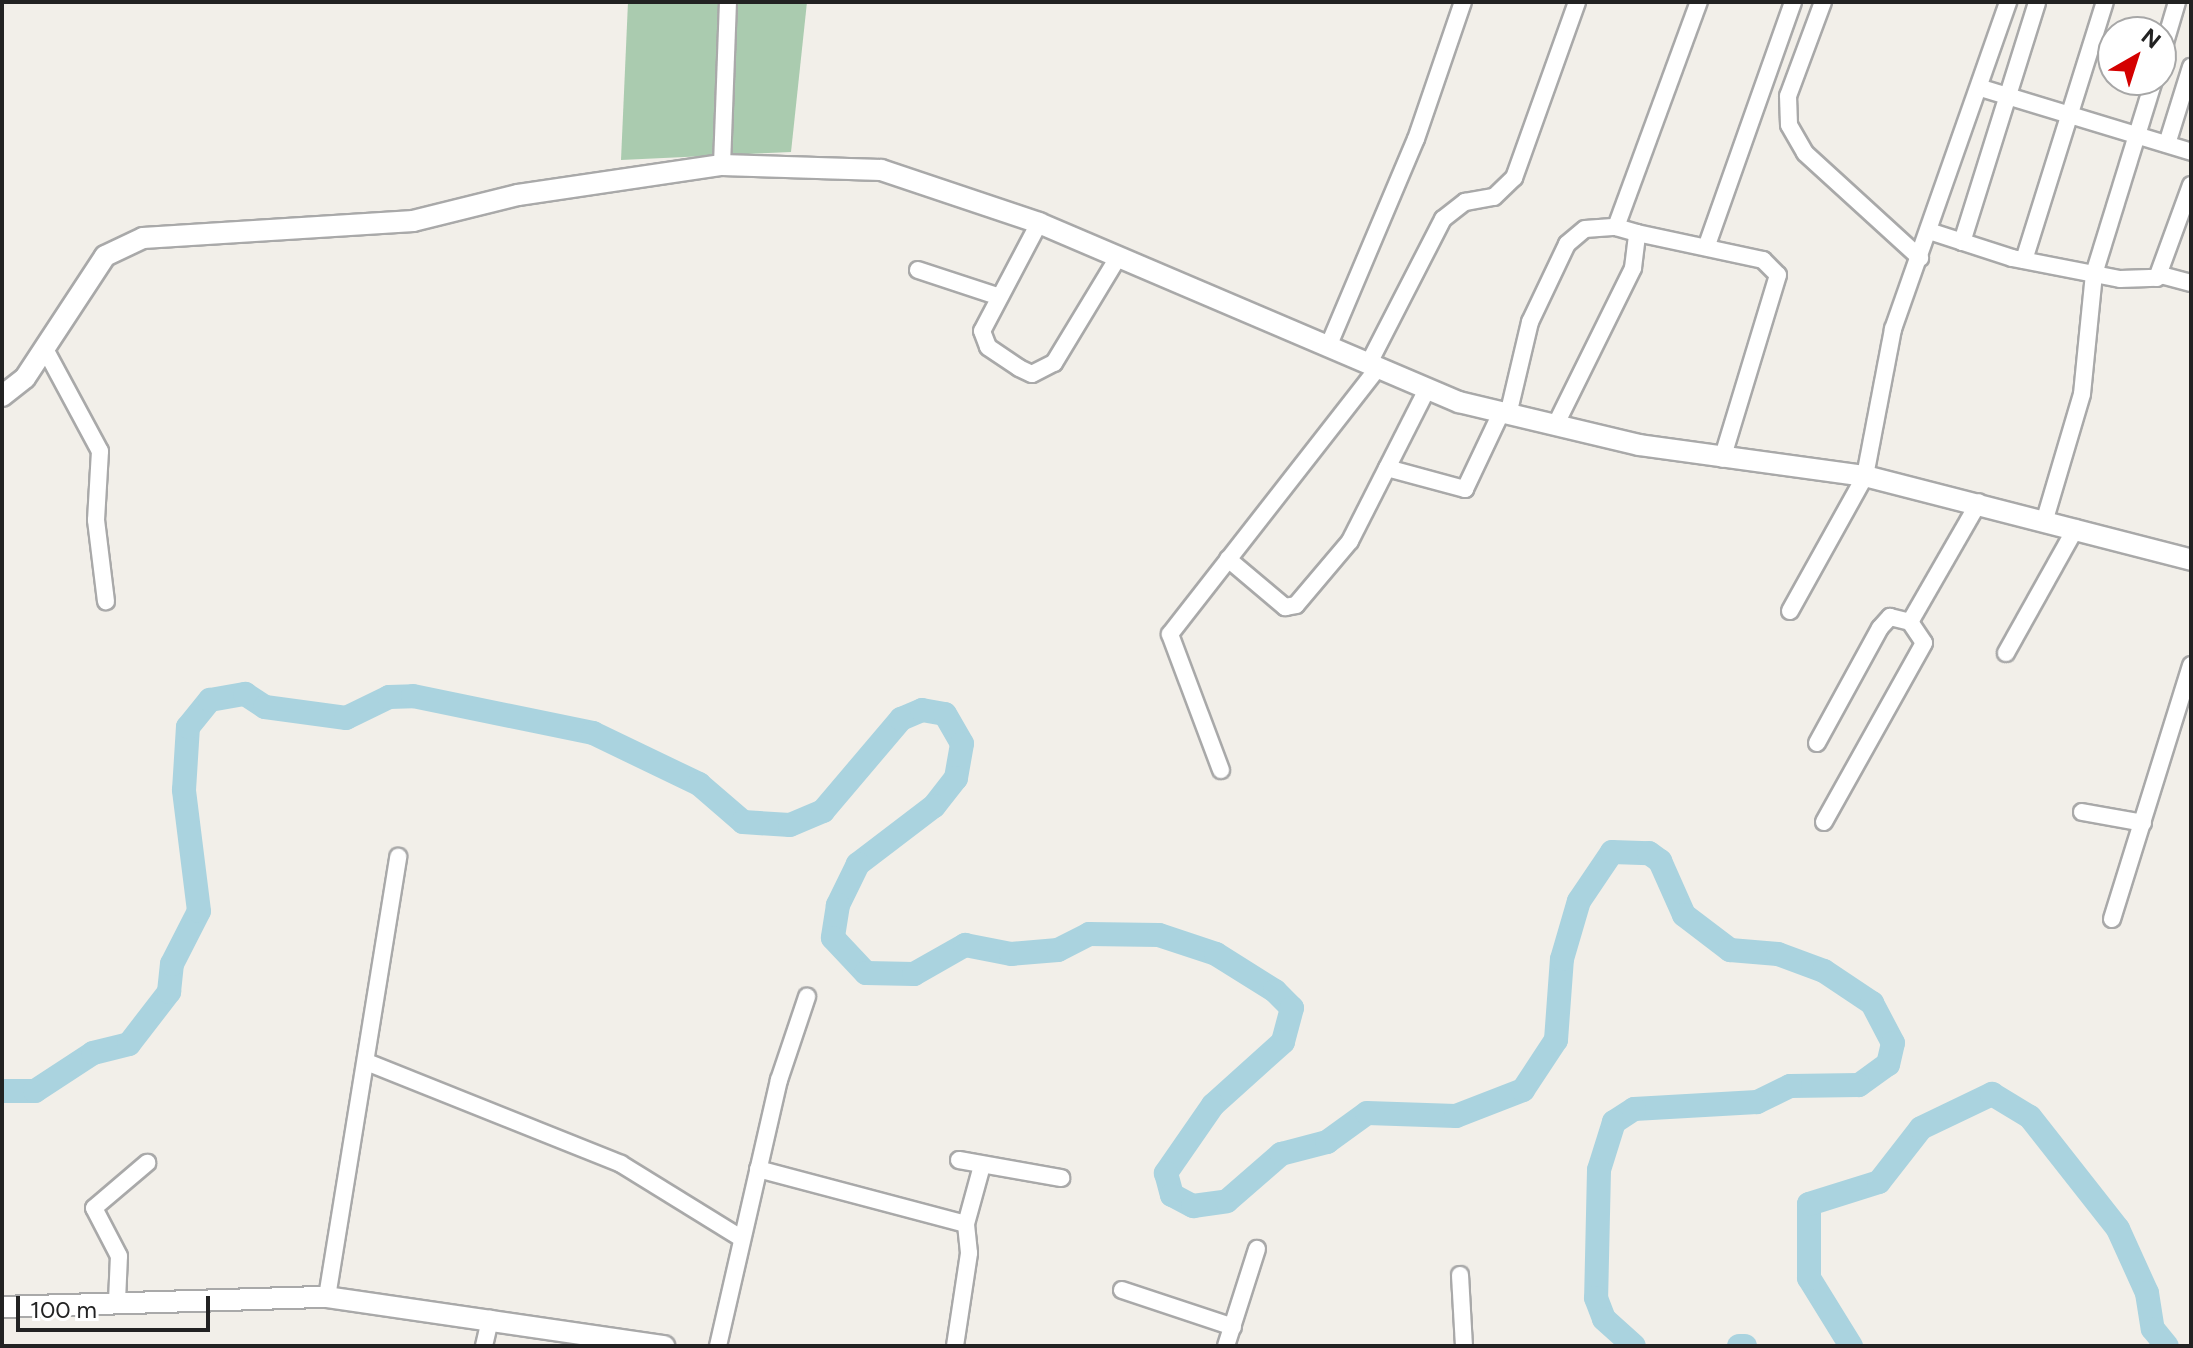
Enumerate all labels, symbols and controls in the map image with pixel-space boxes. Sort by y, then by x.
north arrow [2097,16,2177,96]
text: N [2136,23,2166,54]
scale bar [20,1280,214,1330]
text: 100 m [30,1295,97,1324]

